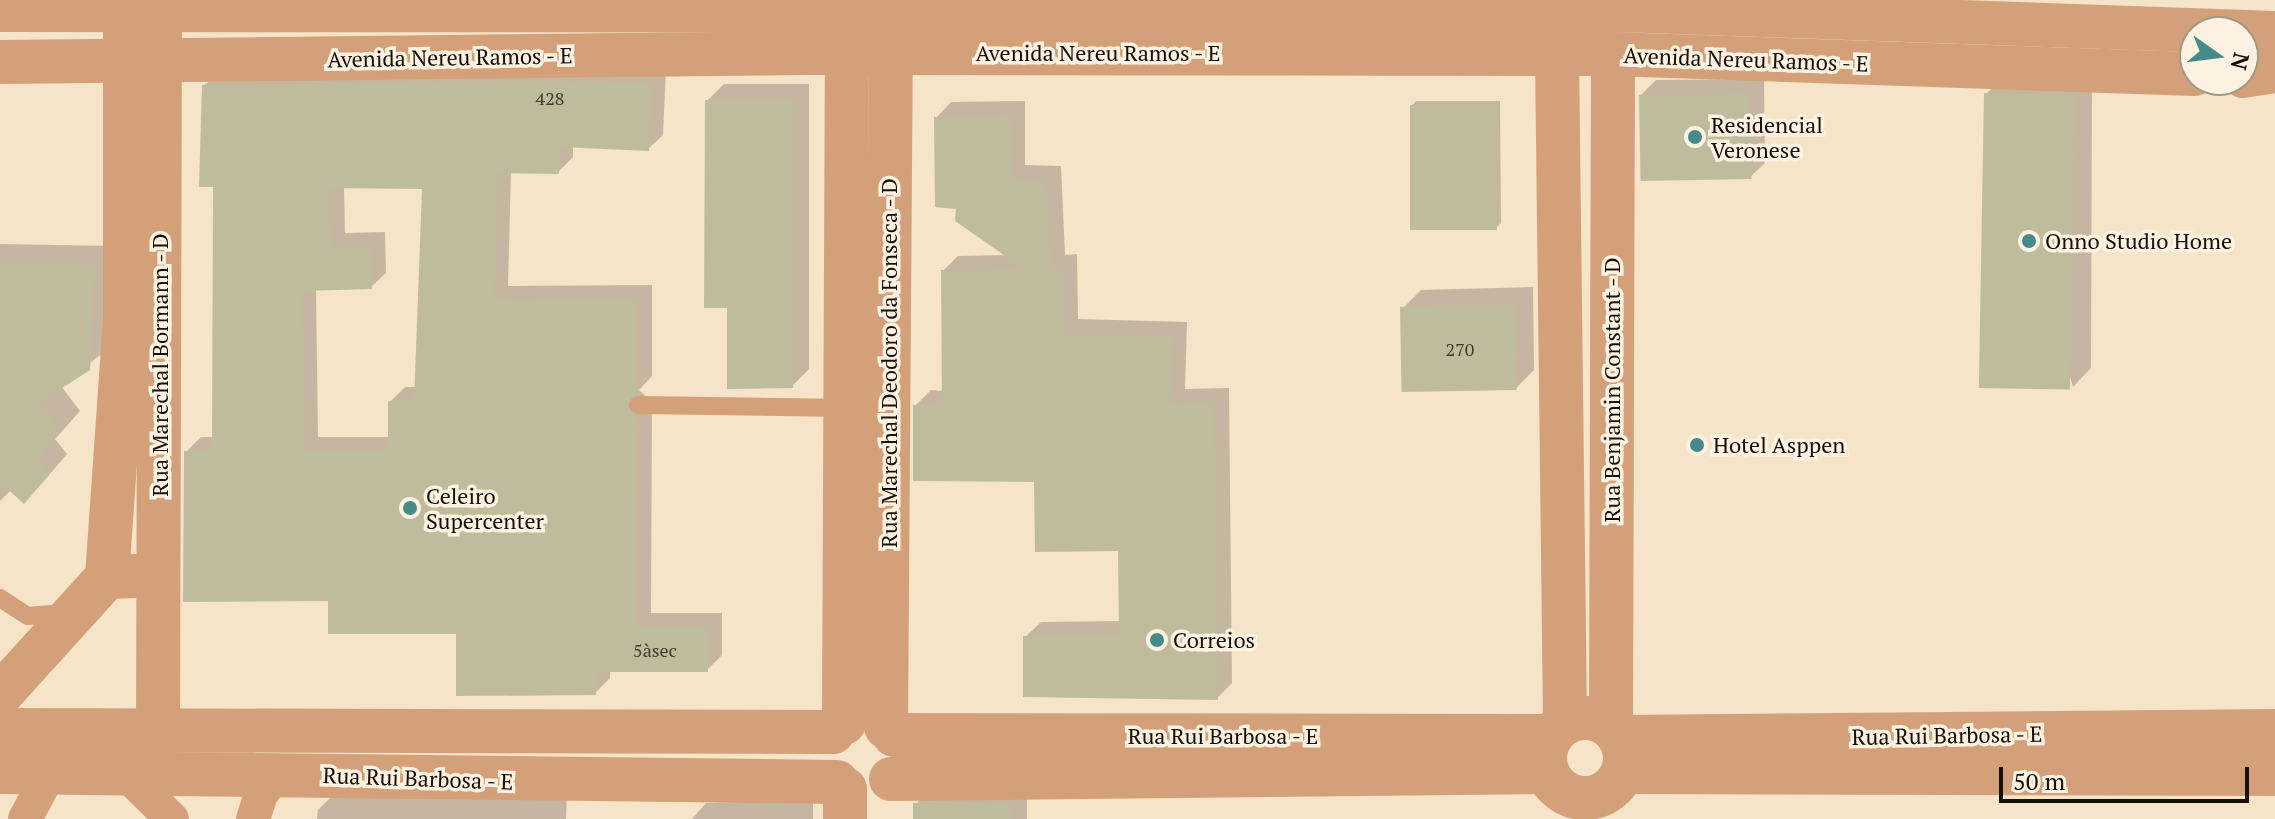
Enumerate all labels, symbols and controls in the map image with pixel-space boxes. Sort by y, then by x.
north arrow [2179,16,2259,96]
street label: Avenida Nereu Ramos - E [975,40,1221,66]
street label: Avenida Nereu Ramos - E [1622,41,1870,77]
street label: Avenida Nereu Ramos - E [326,42,574,72]
text: N [2225,50,2257,73]
house number: 428 [536,87,564,109]
place label: Residencial Veronese [1711,111,1823,162]
marker: Residencial Veronese [1686,128,1704,146]
street label: Rua Marechal Deodoro da Fonseca - D [876,177,902,549]
place label: Onno Studio Home [2045,228,2232,254]
street label: Rua Marechal Bormann - D [147,232,173,498]
marker: Onno Studio Home [2020,232,2038,250]
street label: Rua Benjamin Constant - D [1599,257,1625,523]
house number: 270 [1446,338,1474,360]
place label: Hotel Asppen [1713,432,1846,458]
marker: Hotel Asppen [1688,436,1706,454]
place label: Celeiro Supercenter [426,482,544,534]
marker: Celeiro Supercenter [401,499,419,517]
place label: Correios [1173,627,1255,653]
marker: Correios [1148,631,1166,649]
house number: 5àsec [633,639,677,661]
street label: Rua Rui Barbosa - E [1851,720,2043,750]
street label: Rua Rui Barbosa - E [1127,723,1319,749]
scale bar [2003,751,2253,801]
street label: Rua Rui Barbosa - E [321,761,515,795]
text: 50 m [2013,765,2065,797]

